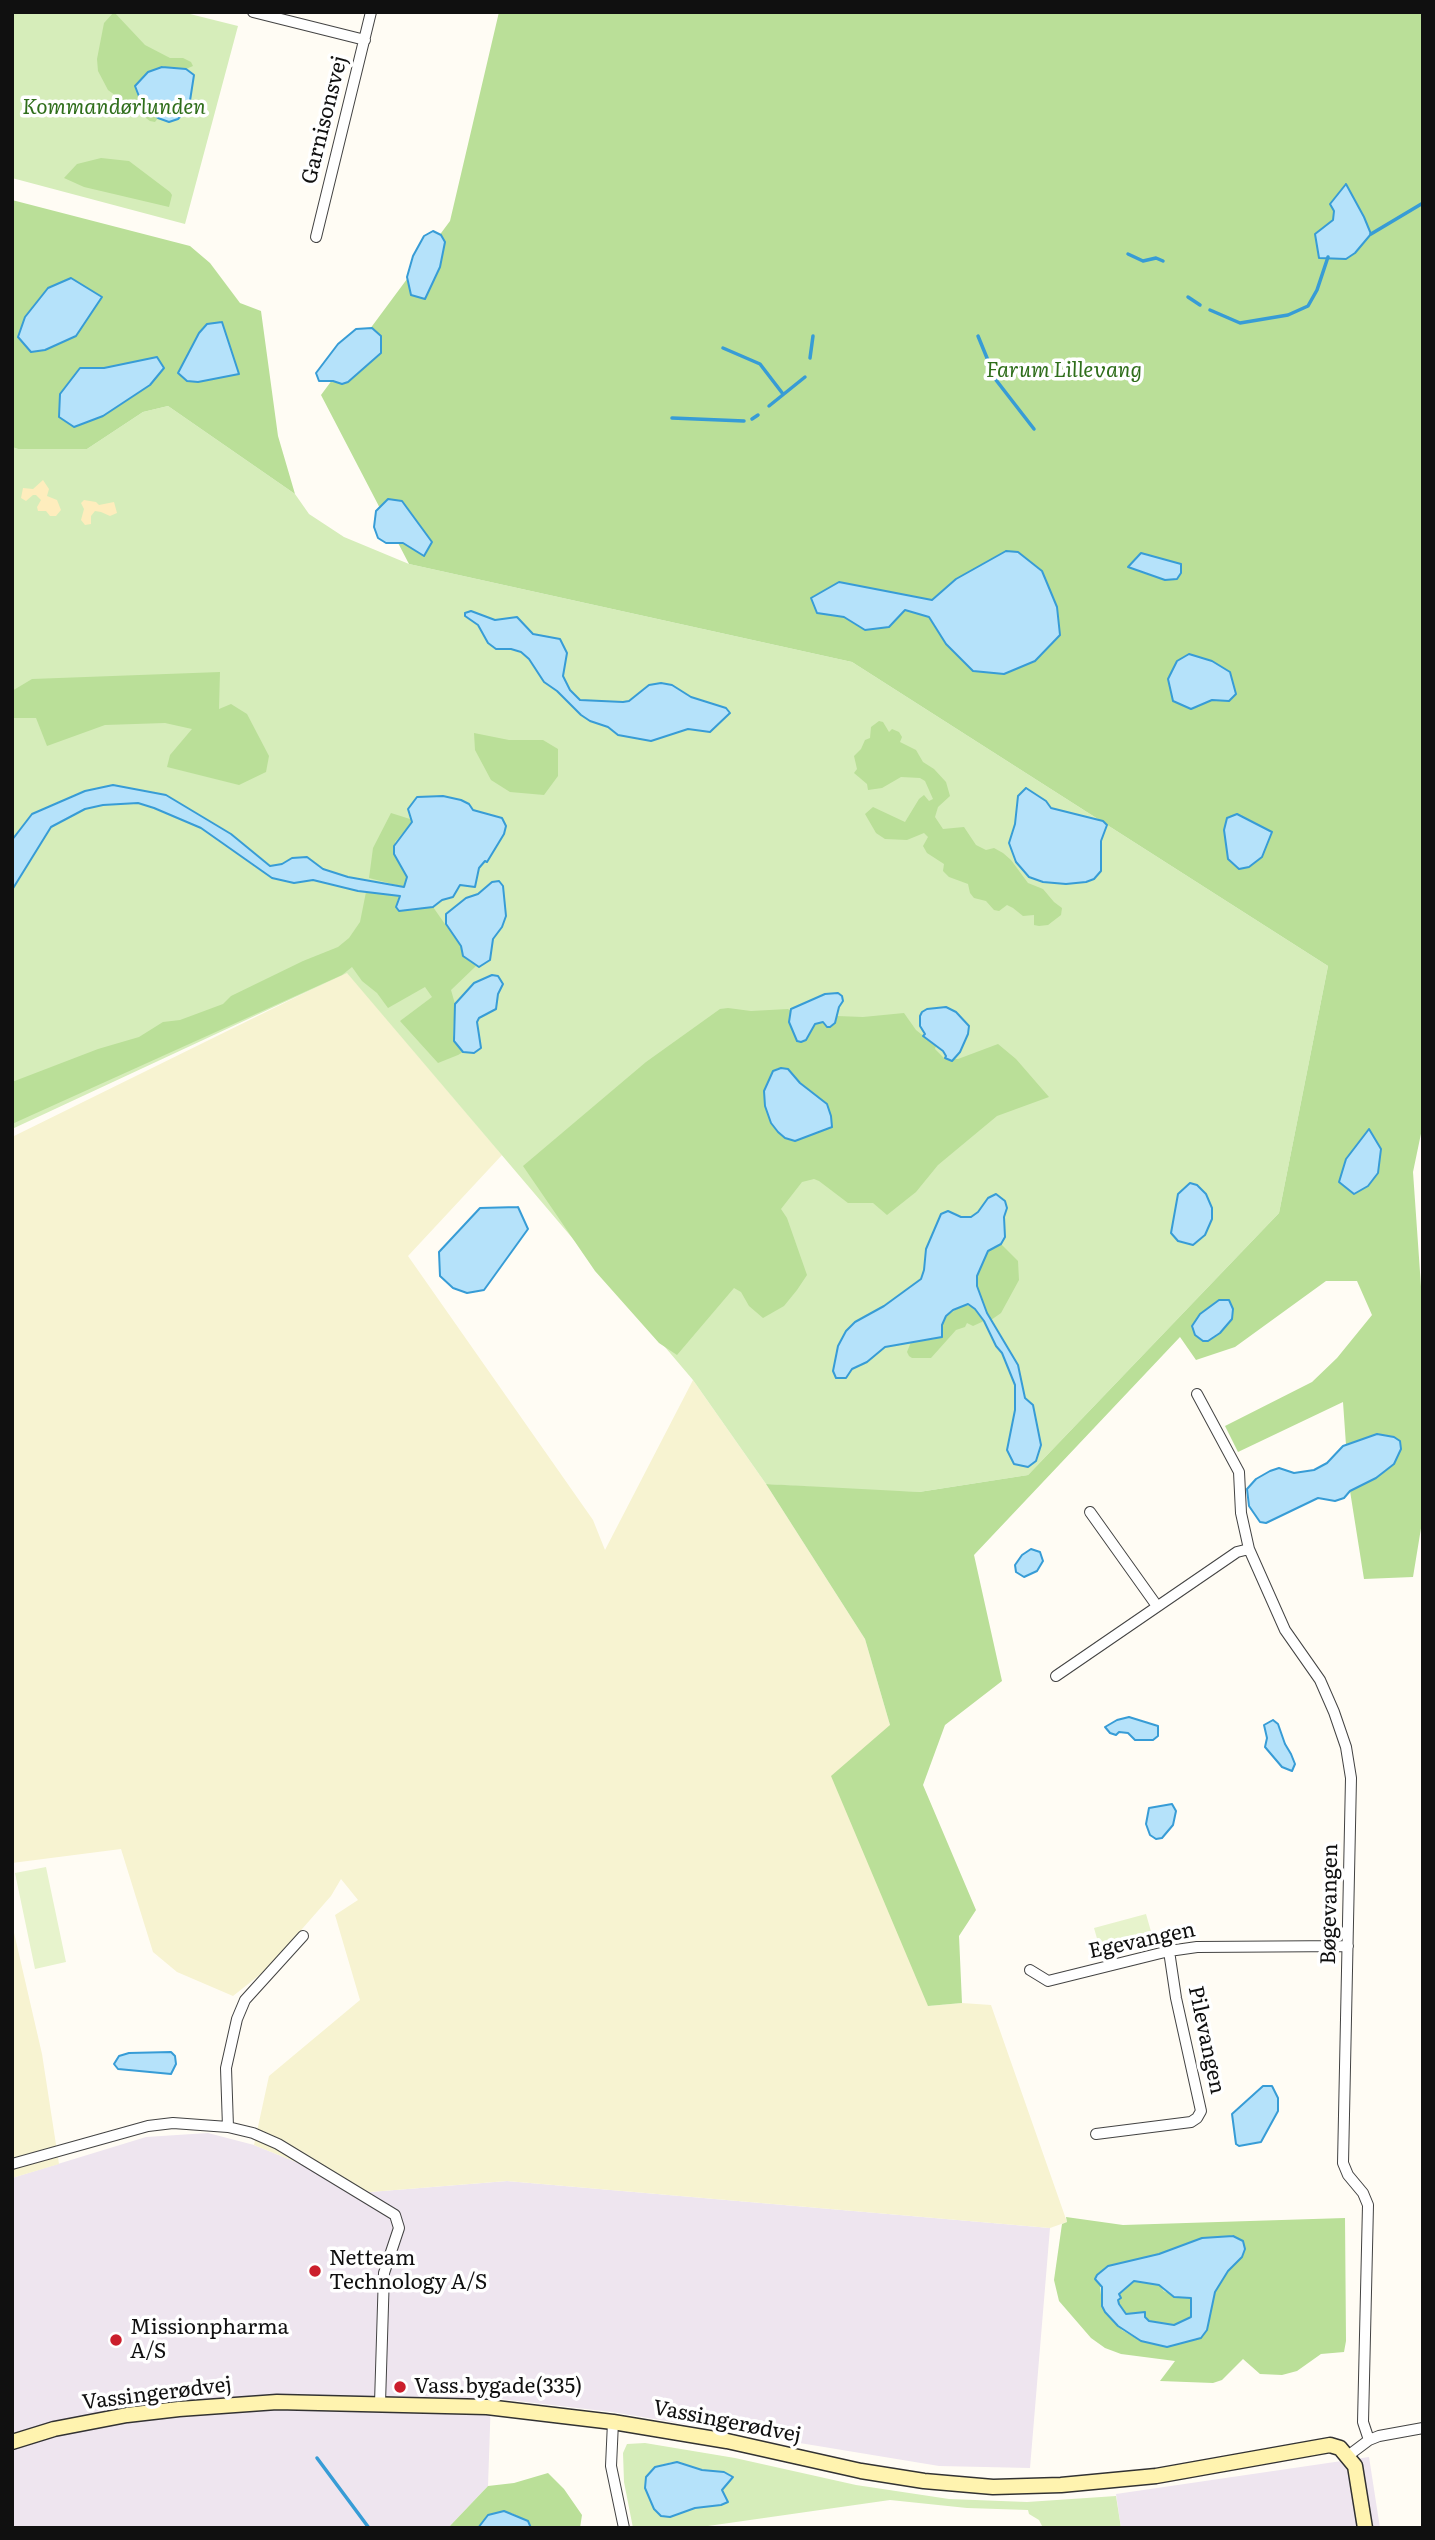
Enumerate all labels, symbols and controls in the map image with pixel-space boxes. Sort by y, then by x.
street label: Garnisonsvej [297,53,353,187]
park label: Kommandørlunden [22,95,206,121]
park label: Farum Lillevang [986,358,1142,384]
street label: Bøgevangen [1316,1843,1344,1965]
street label: Egevangen [1086,1917,1198,1965]
street label: Pilevangen [1182,1984,1230,2096]
place label: Netteam Technology A/S [329,2246,487,2296]
marker: Netteam Technology A/S [307,2263,323,2279]
place label: Missionpharma A/S [130,2315,289,2365]
marker: Missionpharma A/S [108,2332,124,2348]
street label: Vassingerødvej [81,2372,233,2416]
place label: Vass.bygade(335) [414,2374,582,2400]
marker: Vass.bygade(335) [392,2379,408,2395]
street label: Vassingerødvej [651,2395,803,2449]

